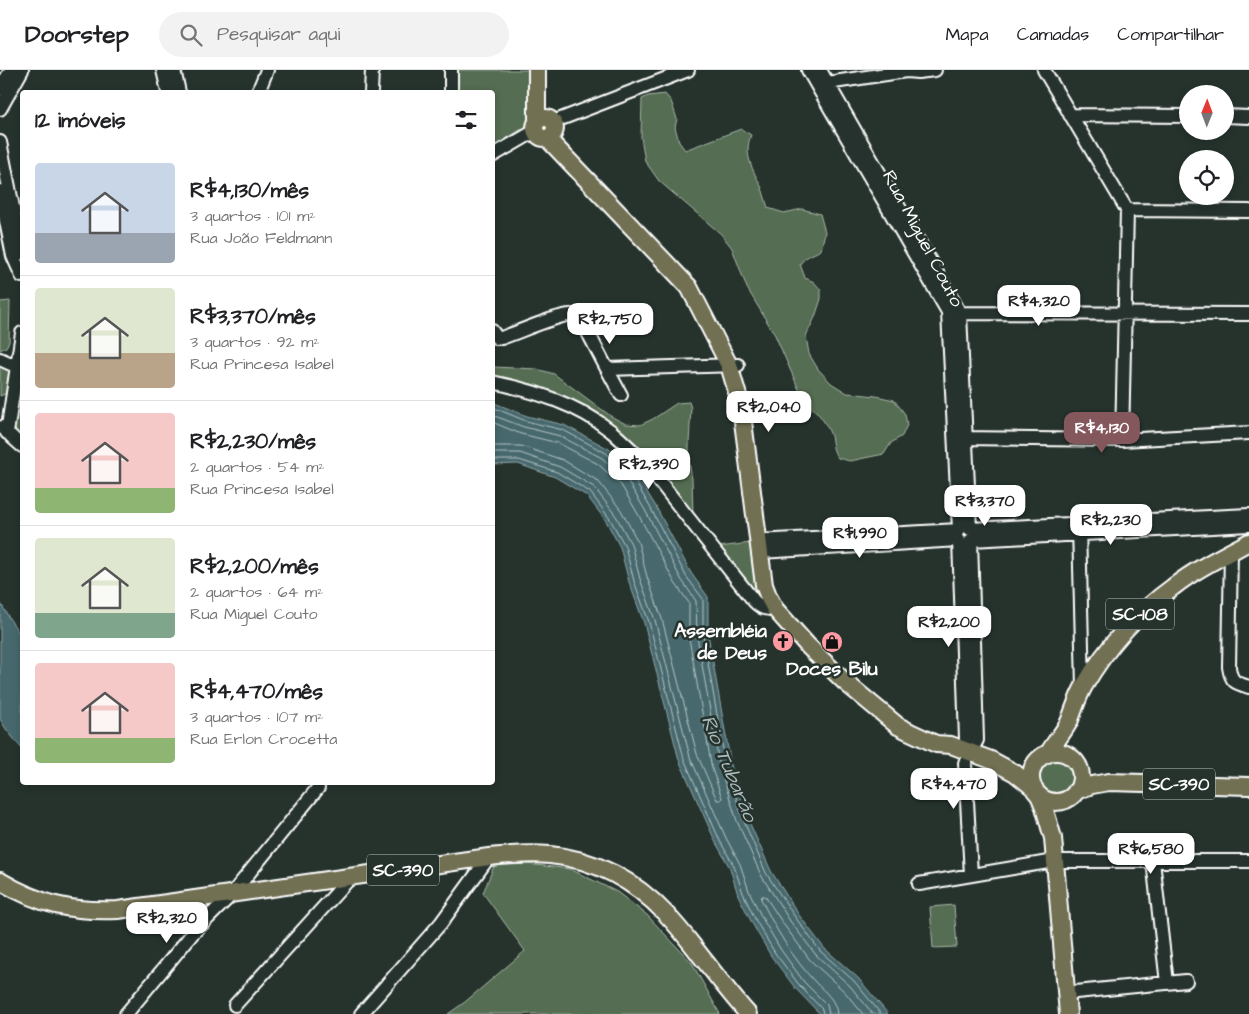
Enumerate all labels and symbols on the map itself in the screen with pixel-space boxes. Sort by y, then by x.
north arrow [1179,85,1234,140]
street label: Rua Miguel Couto [874,165,970,313]
pin: R$4,320 [993,284,1085,327]
pin: R$2,750 [564,302,656,345]
pin: R$2,040 [723,390,815,433]
pin: R$4,130 [1056,412,1148,454]
pin: R$2,390 [603,448,695,490]
pin: R$3,370 [939,484,1031,527]
pin: R$2,230 [1065,504,1157,546]
pin: R$1,990 [814,516,906,559]
road number: SC-108 [1106,598,1174,630]
pin: R$2,200 [903,606,995,648]
place label: Assembléia de Deus [674,618,767,667]
church icon: Assembléia de Deus [771,629,795,653]
shop icon: Doces Bilu [820,630,844,654]
place label: Doces Bilu [786,656,878,683]
water label: Rio Tubarão [694,711,765,827]
pin: R$4,470 [908,768,1000,810]
road number: SC-390 [1143,769,1215,800]
pin: R$6,580 [1105,832,1197,875]
road number: SC-390 [367,854,439,886]
pin: R$2,320 [121,902,213,944]

